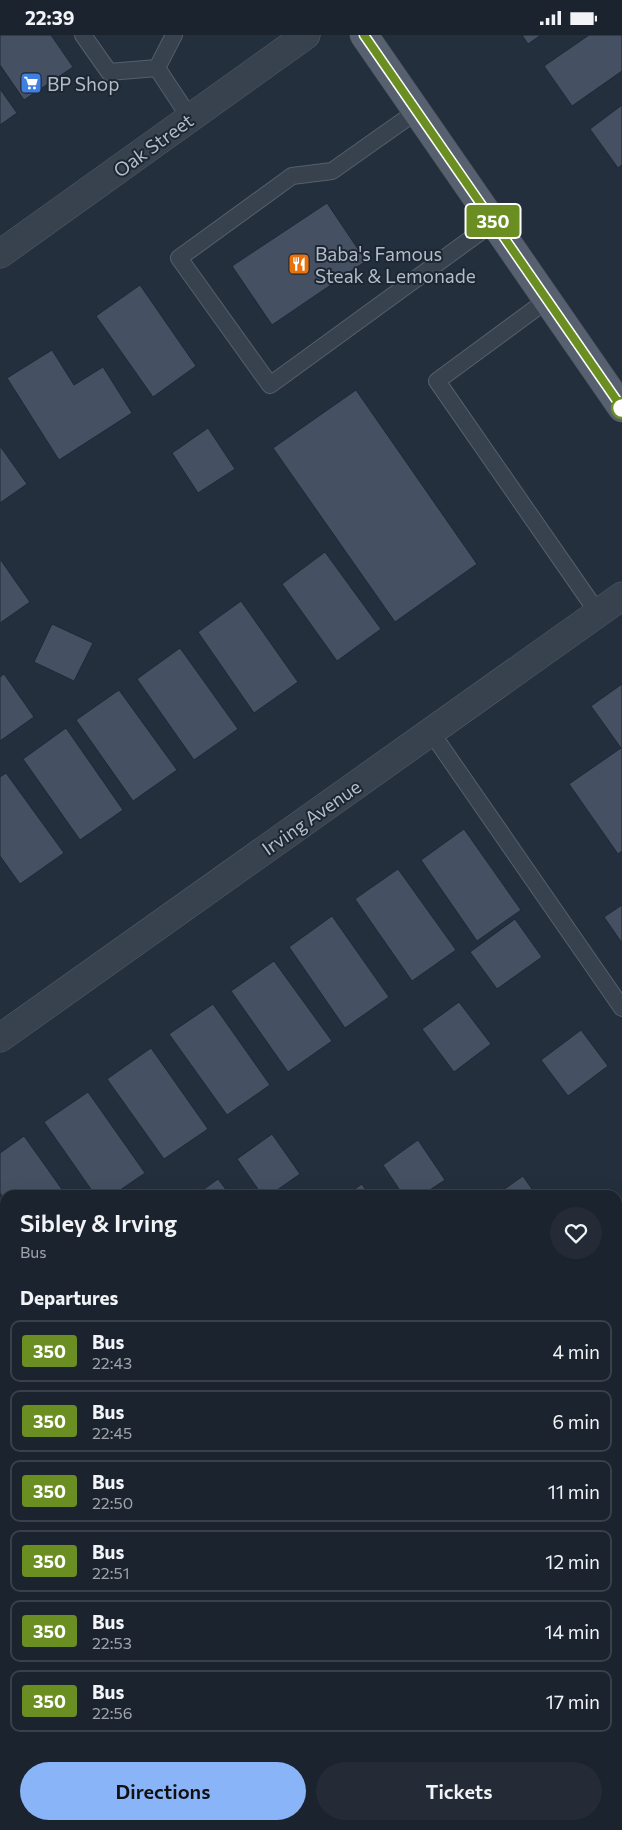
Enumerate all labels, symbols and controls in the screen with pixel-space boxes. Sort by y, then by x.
text: 22:39 [25,6,74,29]
supermarket icon: BP Shop [19,71,43,95]
place label: BP Shop [47,72,119,95]
street label: Oak Street [109,108,198,182]
line badge: 350 [464,205,522,237]
text: 350 [477,210,509,232]
place label: Baba's Famous Steak & Lemonade [315,242,476,287]
restaurant icon: Baba's Famous Steak & Lemonade [287,252,311,276]
unlabelled marker [611,397,622,419]
street label: Irving Avenue [257,774,365,860]
button: heart [550,1207,602,1259]
text: Sibley & Irving [20,1208,177,1237]
text: Bus [20,1242,47,1261]
text: Departures [20,1286,118,1309]
text: Bus [92,1330,124,1353]
text: 350 [33,1340,66,1362]
text: 4 min [553,1340,600,1363]
text: 22:43 [92,1353,132,1372]
text: Bus [92,1400,124,1423]
text: 350 [33,1410,66,1432]
text: 6 min [552,1410,600,1433]
text: 22:45 [92,1423,132,1442]
text: Bus [92,1470,124,1493]
text: 350 [33,1480,66,1502]
text: 11 min [548,1480,600,1503]
text: 22:50 [92,1493,133,1512]
text: Bus [92,1540,124,1563]
text: 350 [33,1550,66,1572]
text: 12 min [545,1550,600,1573]
text: 22:51 [92,1563,130,1582]
text: Bus [92,1610,124,1633]
text: 350 [33,1620,66,1642]
text: 14 min [544,1620,600,1643]
text: 22:53 [92,1633,132,1652]
text: Bus [92,1680,124,1703]
text: 350 [33,1690,66,1712]
text: 17 min [546,1690,600,1713]
text: 22:56 [92,1703,132,1722]
button: Directions [20,1762,306,1820]
button: Tickets [316,1762,602,1820]

